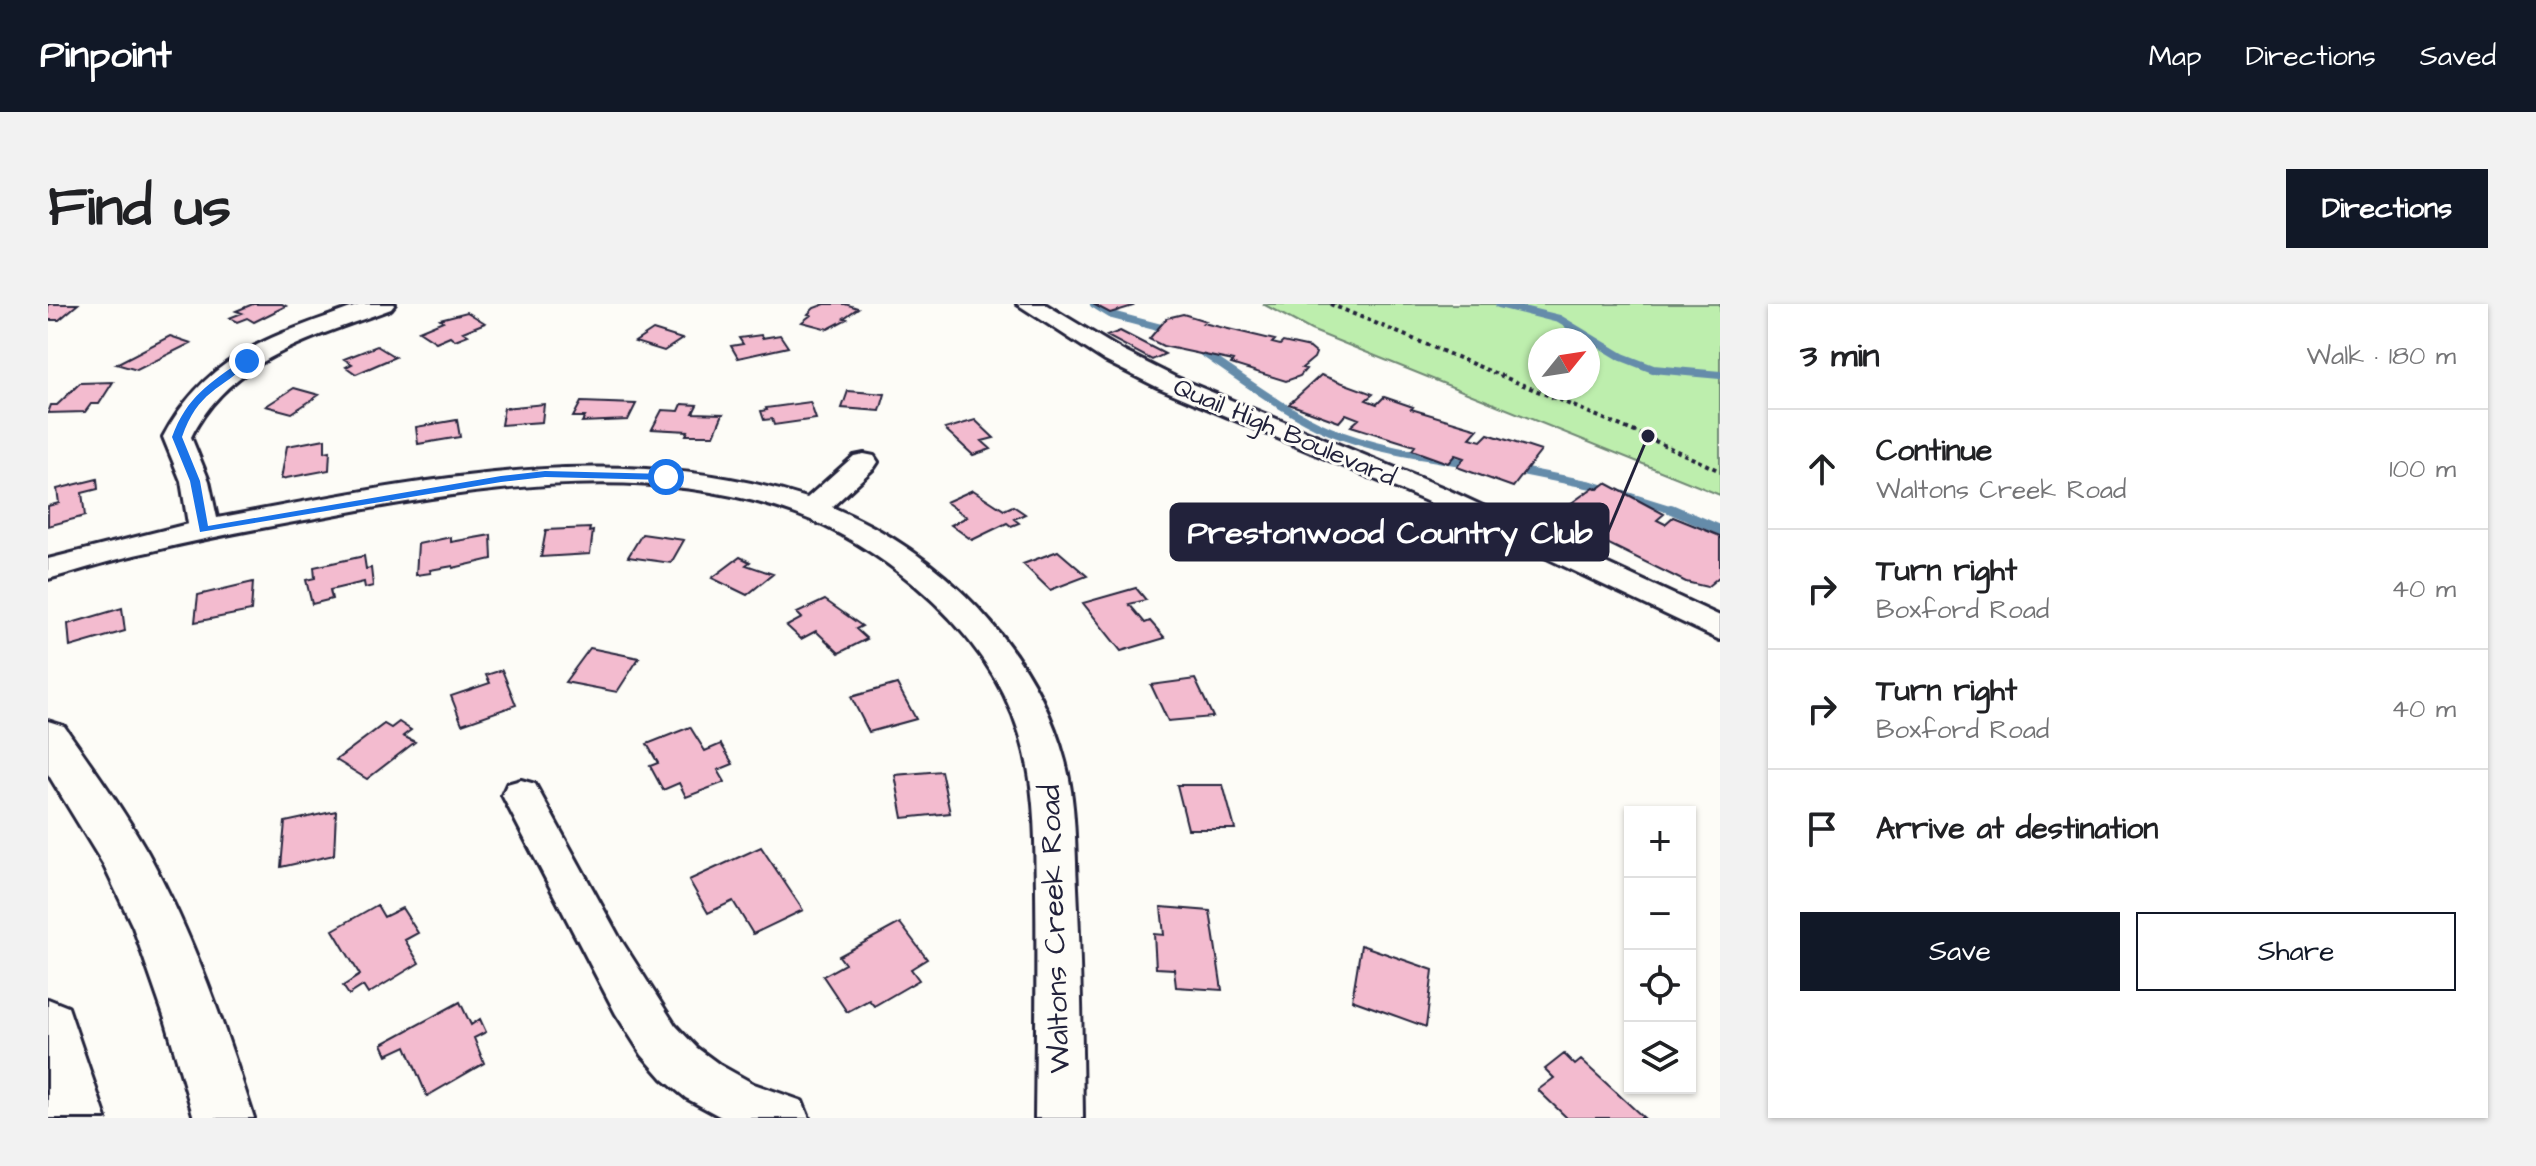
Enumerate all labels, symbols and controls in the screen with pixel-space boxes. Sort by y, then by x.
text: Pinpoint [40,30,172,82]
text: Map [2149,37,2202,76]
text: Directions [2246,37,2376,76]
text: Saved [2420,37,2496,76]
text: Find us [48,169,231,247]
button: Directions [2286,169,2488,248]
north arrow [1528,328,1600,400]
text: 3 min [1800,332,1880,380]
text: Walk · 180 m [2307,338,2456,374]
route end [229,343,265,379]
street label: Quail High Boulevard [1167,369,1401,497]
text: Continue [1876,430,1992,472]
icon: ahead [1800,447,1844,491]
text: 100 m [2389,451,2456,487]
route start [648,459,684,495]
text: Waltons Creek Road [1876,472,2126,508]
callout: Prestonwood Country Club [1171,504,1608,560]
text: Prestonwood Country Club [1187,511,1593,557]
text: Turn right [1876,550,2017,592]
icon: right [1800,567,1844,611]
text: 40 m [2391,571,2456,607]
text: Boxford Road [1876,592,2049,628]
text: Turn right [1876,670,2017,712]
icon: right [1800,687,1844,731]
text: 40 m [2391,691,2456,727]
text: Boxford Road [1876,712,2049,748]
street label: Waltons Creek Road [1029,784,1081,1074]
map controls [1624,806,1696,1094]
button: + [1624,806,1696,878]
icon: arrive [1800,807,1844,851]
text: Arrive at destination [1876,808,2158,850]
button: − [1624,878,1696,950]
button: Save [1800,912,2120,991]
button: Share [2136,912,2456,991]
button: locate [1624,950,1696,1022]
button: layers [1624,1022,1696,1094]

